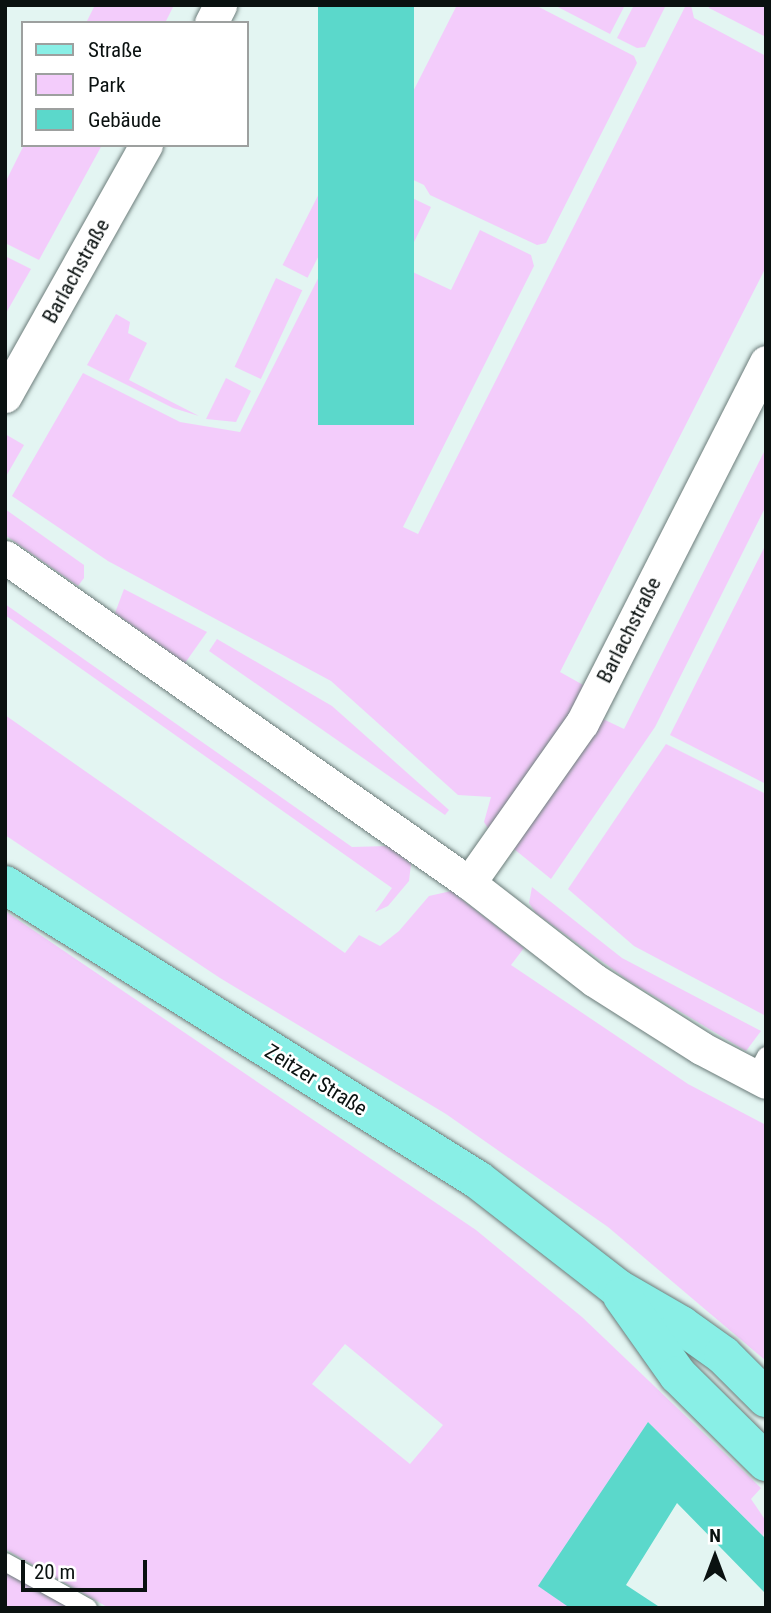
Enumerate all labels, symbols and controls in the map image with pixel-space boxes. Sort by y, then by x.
legend [21,21,248,147]
text: Straße [88,38,142,62]
text: Park [88,73,125,97]
text: Gebäude [88,108,161,132]
street label: Barlachstraße [37,214,115,328]
street label: Barlachstraße [592,573,666,687]
street label: Zeitzer Straße [260,1039,372,1121]
north arrow [680,1522,750,1592]
text: N [709,1524,721,1547]
scale bar [24,1546,150,1590]
text: 20 m [34,1560,75,1584]

